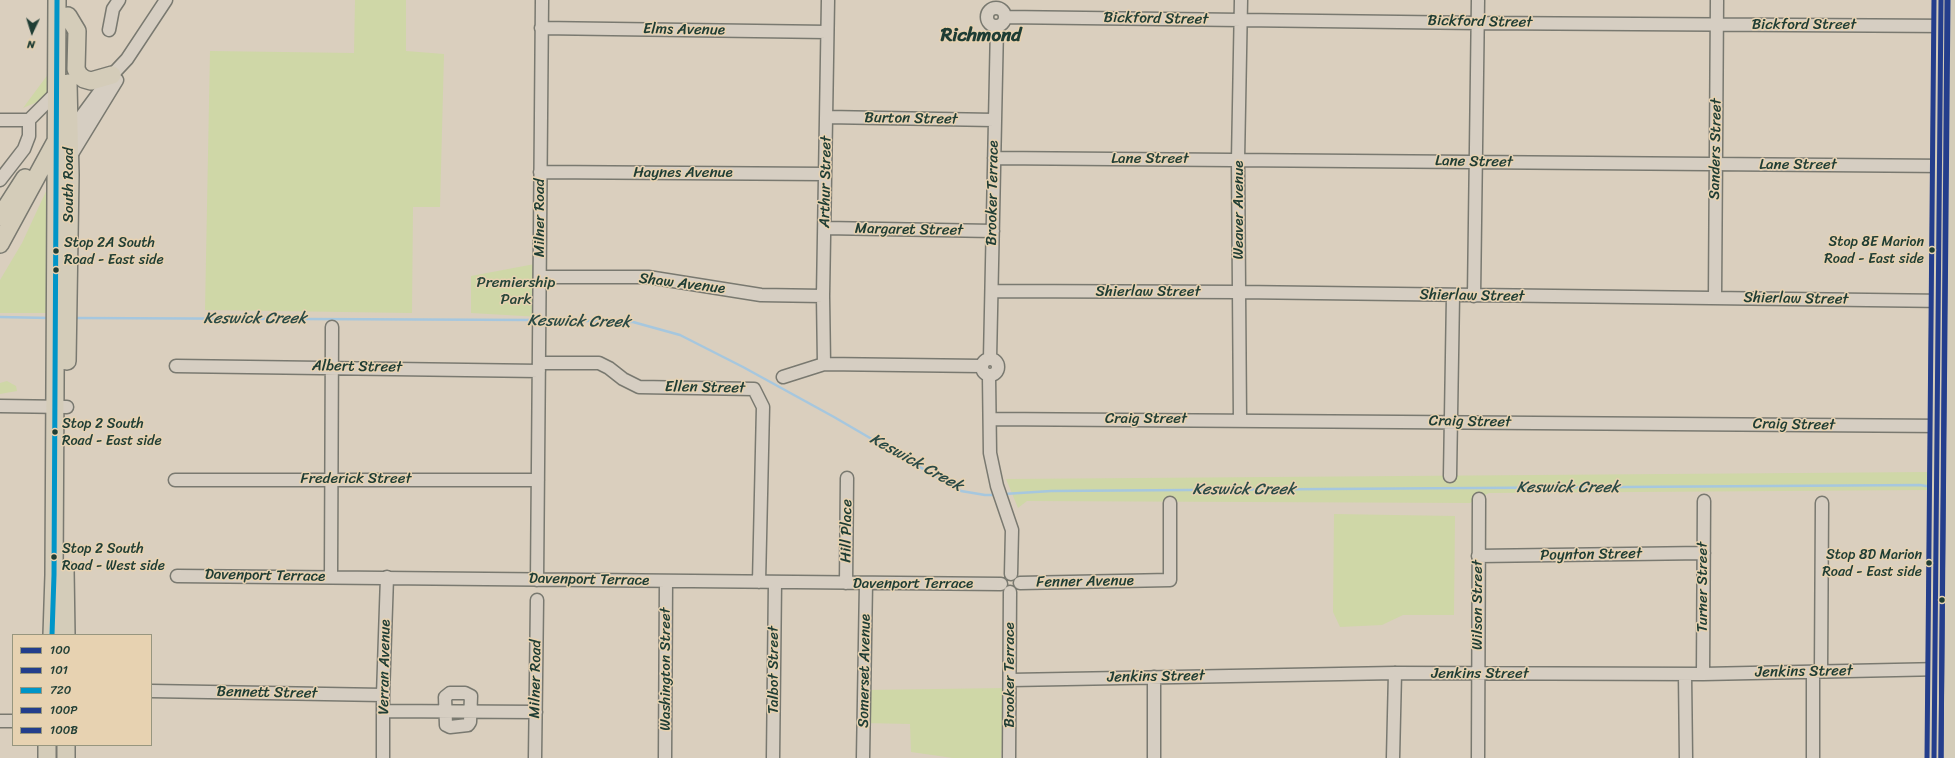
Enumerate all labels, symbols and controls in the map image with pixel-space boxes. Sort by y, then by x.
street label: Bickford Street [1103,9,1209,29]
north arrow [12,12,52,52]
street label: Bickford Street [1427,12,1533,32]
street label: Bickford Street [1752,16,1856,34]
street label: Elms Avenue [643,20,725,40]
district label: Richmond [941,25,1021,47]
text: N [27,35,36,54]
street label: Sanders Street [1706,98,1726,200]
street label: Burton Street [864,109,958,129]
street label: Arthur Street [816,136,836,228]
street label: Brooker Terrace [983,140,1003,246]
street label: South Road [60,147,78,223]
street label: Lane Street [1111,150,1189,168]
street label: Lane Street [1435,152,1513,172]
street label: Lane Street [1759,156,1837,174]
street label: Weaver Avenue [1230,161,1248,259]
street label: Haynes Avenue [633,164,733,182]
street label: Milner Road [531,179,549,257]
street label: Margaret Street [855,220,963,240]
place label: Stop 8E Marion Road - East side [1824,234,1924,266]
place label: Stop 2A South Road - East side [64,235,164,268]
marker: Stop 8E Marion Road - East side [1927,245,1937,255]
marker: Stop 2A South Road - East side [51,246,61,256]
unlabelled marker [51,265,61,275]
street label: Shaw Avenue [638,270,726,298]
park label: Premiership Park [477,274,555,309]
street label: Shierlaw Street [1096,283,1200,301]
street label: Shierlaw Street [1419,286,1525,306]
street label: Shierlaw Street [1743,289,1849,309]
water label: Keswick Creek [204,309,306,329]
water label: Keswick Creek [527,312,631,332]
street label: Albert Street [312,357,402,377]
street label: Ellen Street [665,378,745,398]
street label: Craig Street [1105,410,1187,428]
street label: Craig Street [1429,412,1511,432]
street label: Craig Street [1753,415,1835,435]
place label: Stop 2 South Road - East side [62,416,162,448]
marker: Stop 2 South Road - East side [50,427,60,437]
water label: Keswick Creek [866,430,966,496]
street label: Frederick Street [301,470,411,488]
water label: Keswick Creek [1517,478,1619,498]
water label: Keswick Creek [1193,480,1295,500]
street label: Hill Place [837,499,857,563]
place label: Stop 2 South Road - West side [62,541,165,574]
street label: Turner Street [1694,542,1712,632]
street label: Poynton Street [1540,545,1642,565]
place label: Stop 8D Marion Road - East side [1822,547,1922,580]
marker: Stop 2 South Road - West side [49,552,59,562]
marker: Stop 8D Marion Road - East side [1924,558,1934,568]
street label: Wilson Street [1469,560,1487,650]
street label: Davenport Terrace [205,566,325,586]
street label: Davenport Terrace [529,570,649,590]
street label: Fenner Avenue [1036,572,1134,592]
street label: Davenport Terrace [853,575,973,593]
unlabelled marker [1937,595,1947,605]
street label: Washington Street [657,607,675,731]
street label: Somerset Avenue [855,614,875,728]
street label: Verran Avenue [375,619,395,715]
street label: Brooker Terrace [1001,622,1019,728]
street label: Talbot Street [765,626,783,714]
legend [12,634,152,746]
text: 100 [50,639,70,661]
street label: Milner Road [526,640,546,718]
text: 101 [50,659,68,681]
street label: Jenkins Street [1755,662,1853,682]
street label: Jenkins Street [1431,665,1529,683]
street label: Jenkins Street [1107,667,1205,687]
text: 720 [50,679,71,701]
street label: Bennett Street [216,683,318,703]
text: 100P [50,699,78,721]
text: 100B [50,719,78,741]

